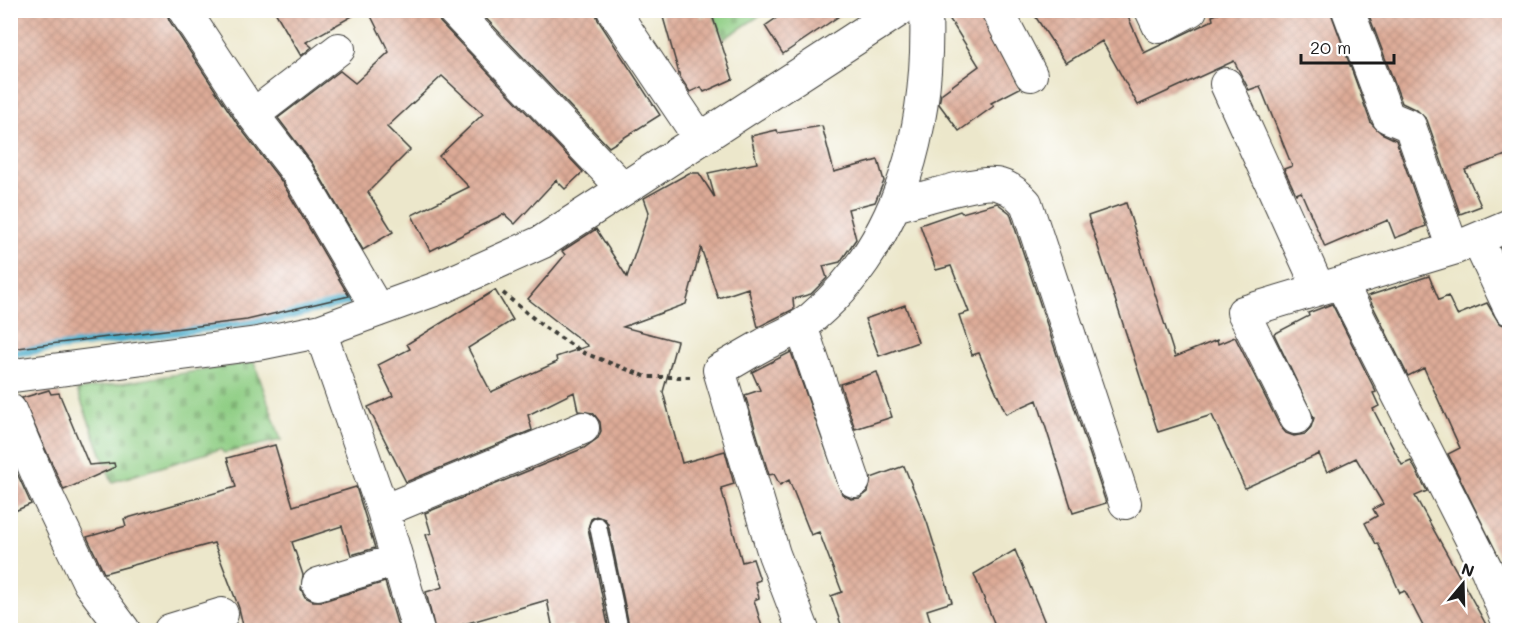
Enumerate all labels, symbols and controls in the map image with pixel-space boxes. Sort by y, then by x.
scale bar [1301,27,1394,65]
text: 20 m [1310,35,1351,59]
north arrow [1433,554,1493,614]
text: N [1459,557,1477,581]

